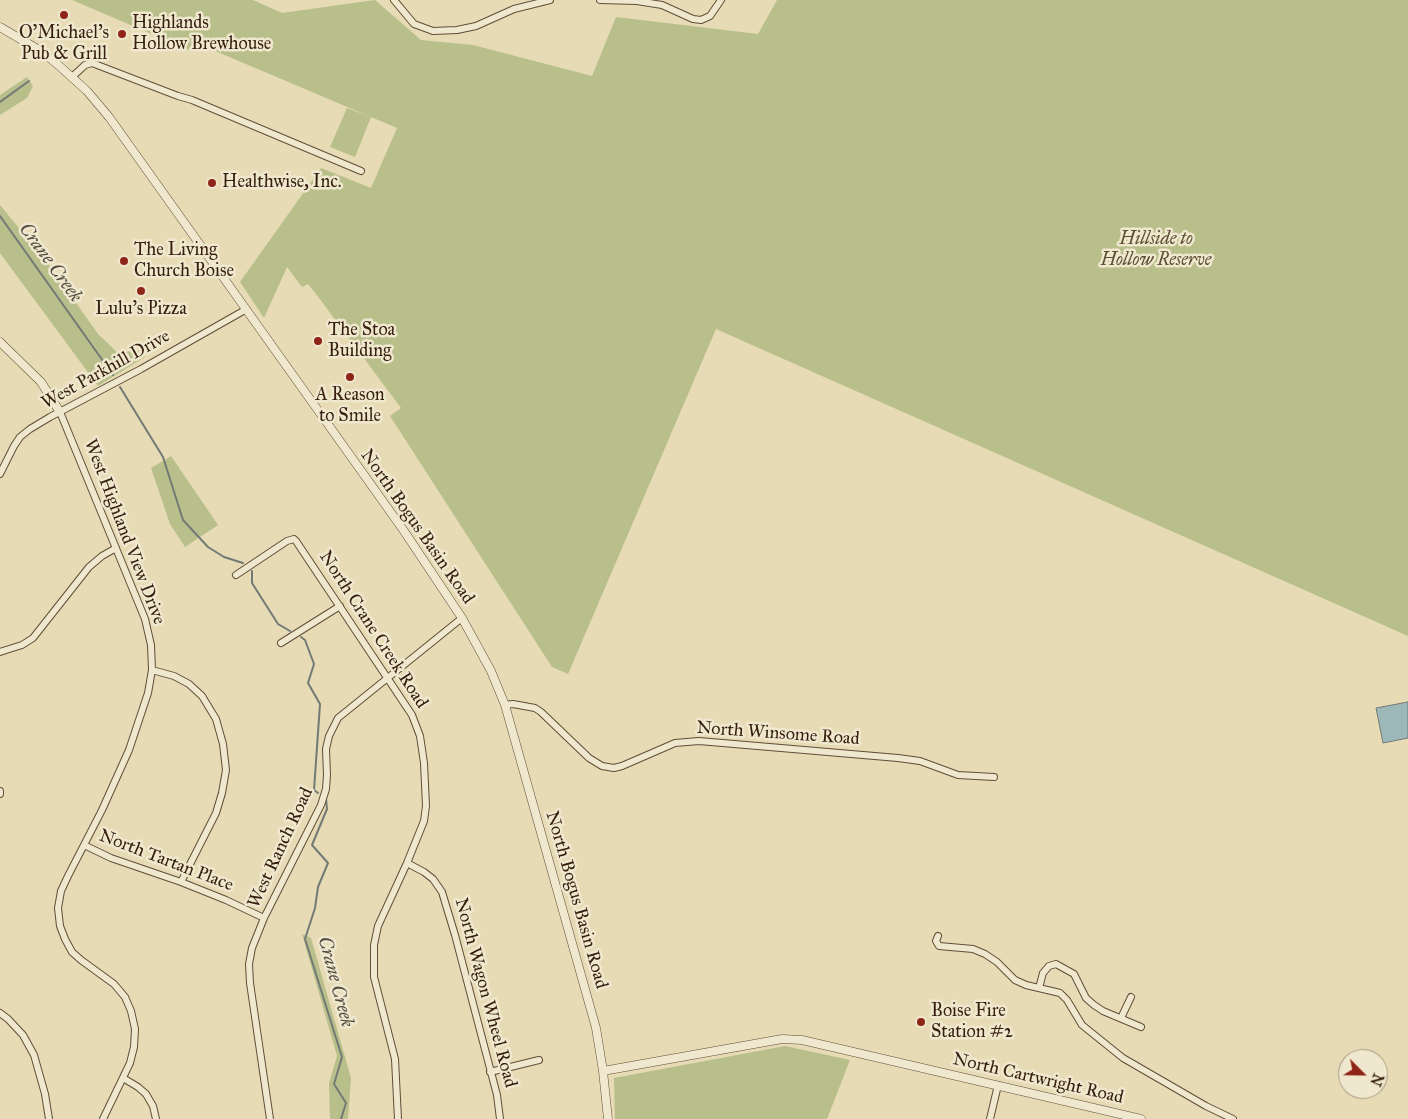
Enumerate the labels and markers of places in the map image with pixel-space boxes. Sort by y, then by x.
marker: O'Michael's Pub & Grill [58,9,70,21]
place label: Highlands Hollow Brewhouse [132,13,271,56]
place label: O'Michael's Pub & Grill [19,23,109,66]
marker: Highlands Hollow Brewhouse [116,28,128,40]
place label: Healthwise, Inc. [222,172,342,194]
marker: Healthwise, Inc. [206,177,218,189]
place label: The Living Church Boise [134,240,234,282]
marker: The Living Church Boise [118,255,130,267]
marker: Lulu's Pizza [135,285,147,297]
place label: Lulu's Pizza [95,299,187,321]
place label: The Stoa Building [328,320,395,362]
marker: The Stoa Building [312,335,324,347]
marker: A Reason to Smile [344,371,356,383]
place label: A Reason to Smile [315,385,385,428]
place label: Boise Fire Station #2 [931,1001,1013,1044]
marker: Boise Fire Station #2 [915,1016,927,1028]

